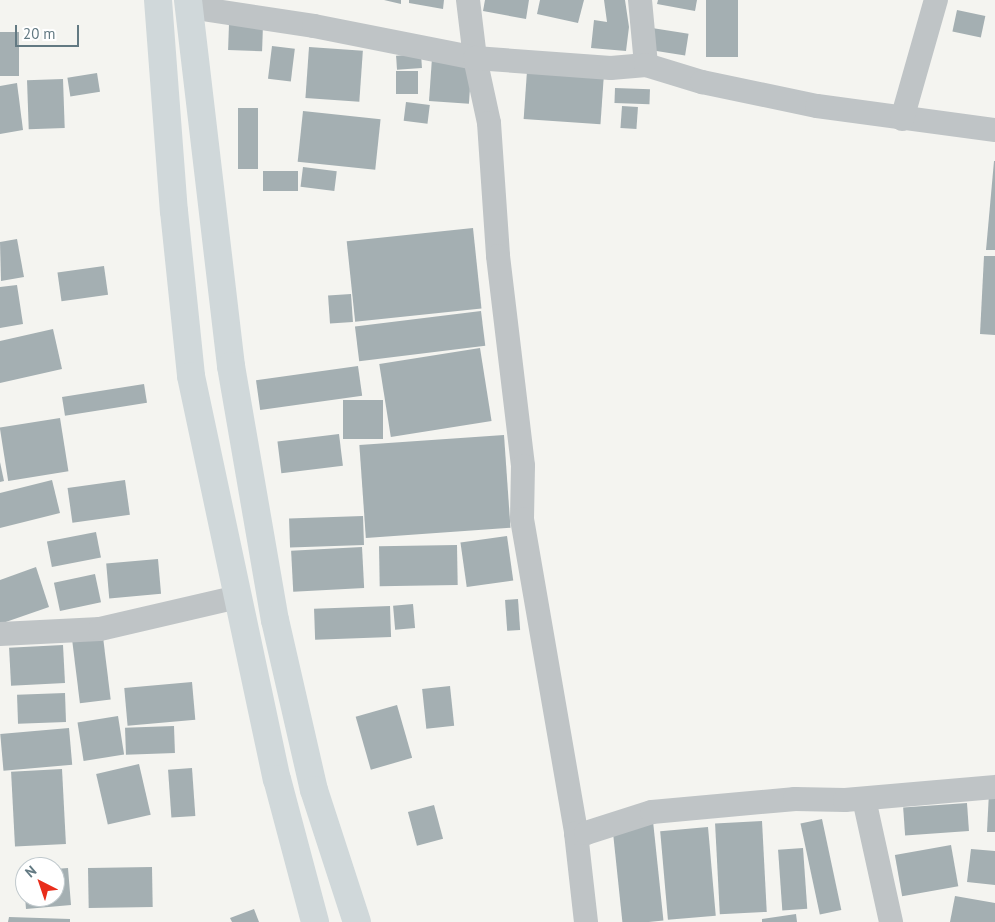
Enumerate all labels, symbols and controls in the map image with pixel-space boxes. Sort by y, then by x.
scale bar [18,15,81,47]
text: 20 m [23,24,56,43]
north arrow [15,857,65,907]
text: N [21,862,40,881]

